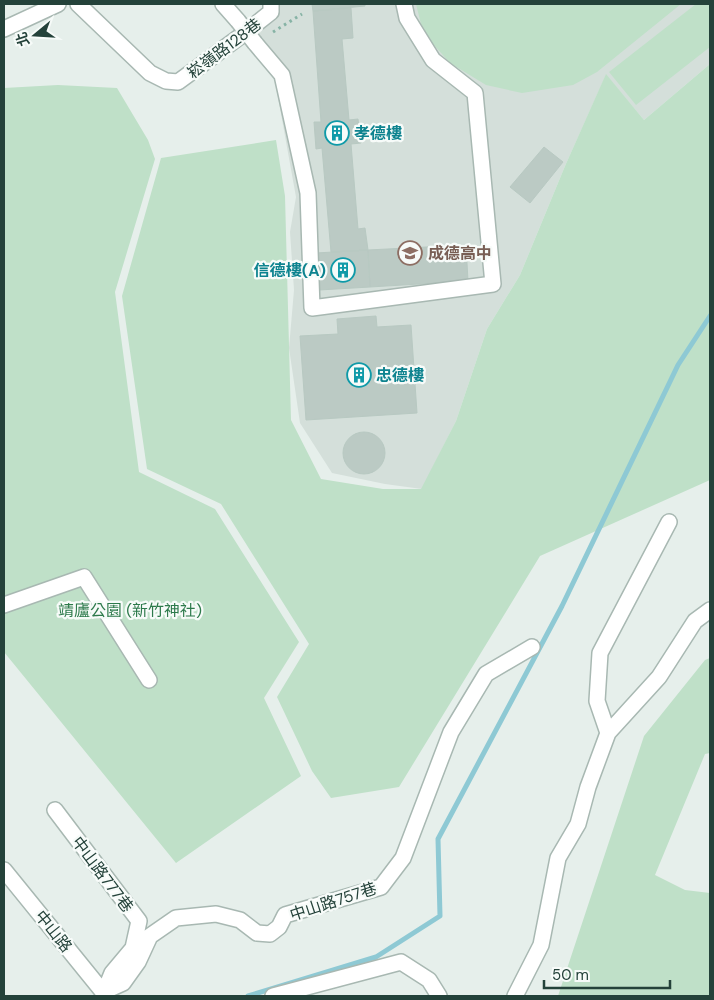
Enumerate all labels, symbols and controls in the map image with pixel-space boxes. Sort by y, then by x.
north arrow [10,10,60,60]
street label: 崧嶺路128巷 [183,14,266,83]
text: 北 [12,30,33,48]
building icon: 孝德樓 [324,120,350,146]
place label: 孝德樓 [354,123,402,144]
school or university icon: 成德高中 [397,240,423,266]
place label: 成德高中 [428,243,492,264]
building icon: 信德樓(A) [330,257,356,283]
place label: 信德樓(A) [254,260,326,281]
building icon: 忠德樓 [346,362,372,388]
place label: 忠德樓 [376,365,424,386]
park label: 靖廬公園 (新竹神社) [58,600,202,621]
street label: 中山路777巷 [67,832,138,916]
street label: 中山路757巷 [287,878,379,925]
street label: 中山路 [30,906,77,957]
scale bar [544,958,670,990]
text: 50 m [552,965,589,985]

